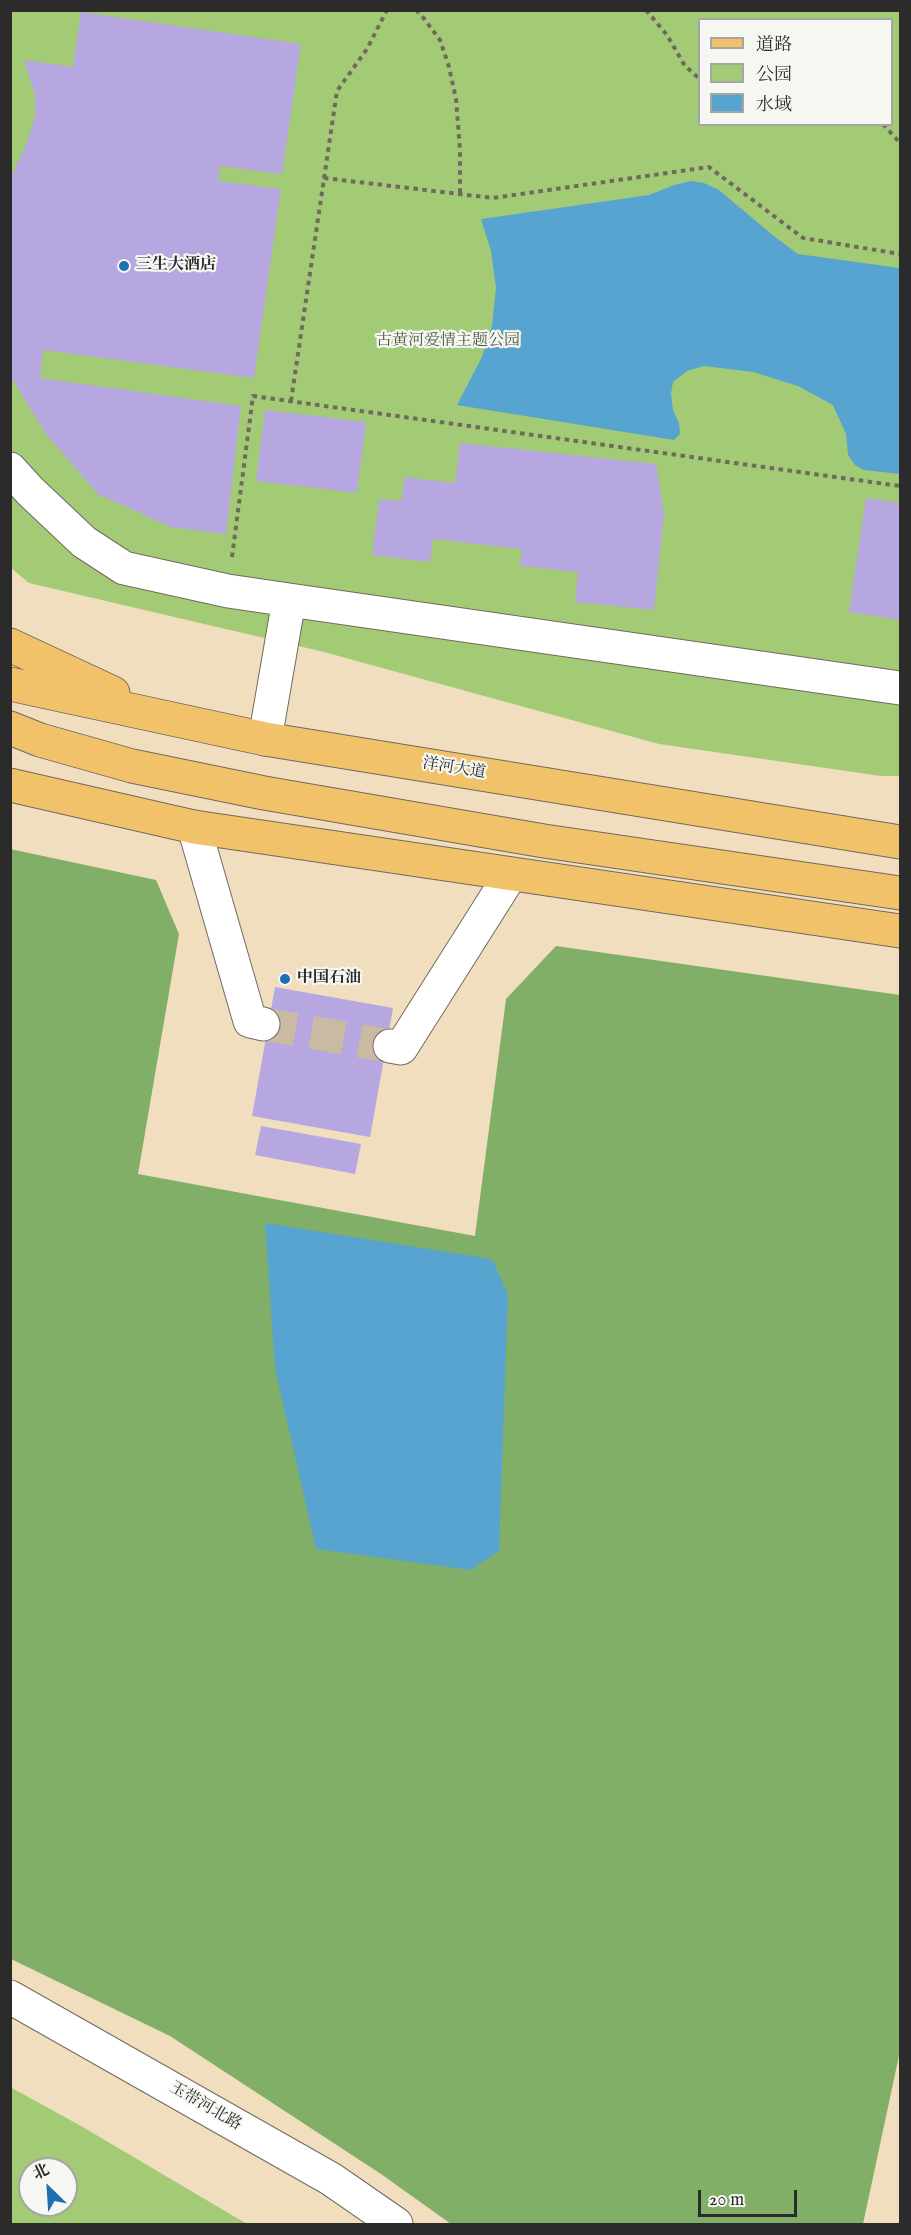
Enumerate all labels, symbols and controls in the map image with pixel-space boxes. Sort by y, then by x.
legend [698,18,893,126]
text: 道路 [756,34,792,57]
text: 公园 [756,64,792,87]
text: 水域 [756,94,792,117]
place label: 三生大酒店 [136,256,216,276]
marker: 三生大酒店 [117,259,131,273]
park label: 古黄河爱情主题公园 [376,332,520,352]
street label: 洋河大道 [421,755,487,783]
place label: 中国石油 [297,969,361,989]
marker: 中国石油 [278,972,292,986]
street label: 玉带河北路 [166,2079,244,2135]
north arrow [18,2157,78,2217]
text: 北 [30,2160,53,2185]
scale bar [701,2178,800,2216]
text: 20 m [709,2189,744,2212]

